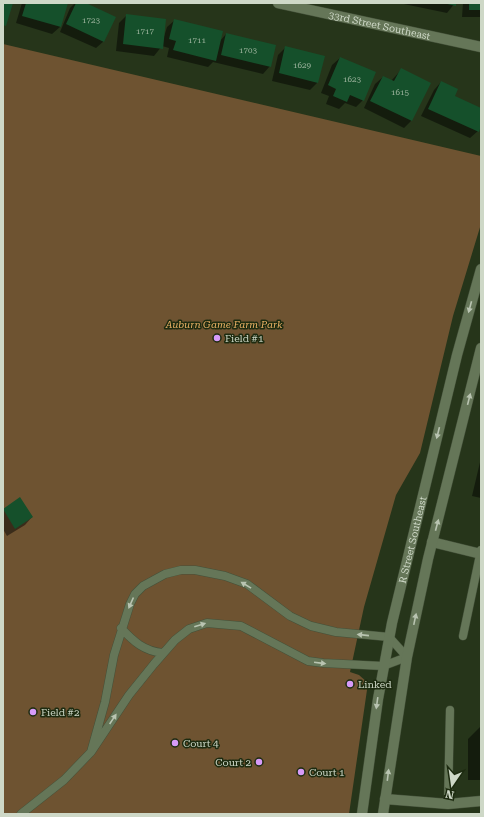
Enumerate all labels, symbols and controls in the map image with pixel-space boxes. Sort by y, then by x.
street label: 33rd Street Southeast [328,9,432,42]
house number: 1723 [82,16,100,25]
house number: 1717 [136,27,154,36]
house number: 1711 [188,36,206,45]
house number: 1703 [239,46,257,55]
house number: 1629 [293,61,311,70]
house number: 1623 [343,75,361,84]
house number: 1615 [391,88,409,97]
one-way arrow [466,300,472,313]
park label: Auburn Game Farm Park [165,319,283,330]
marker: Field #1 [212,333,222,343]
place label: Field #1 [225,333,264,344]
one-way arrow [466,393,472,405]
one-way arrow [434,426,440,439]
street label: R Street Southeast [397,495,429,584]
one-way arrow [434,519,440,531]
one-way arrow [240,581,252,588]
one-way arrow [128,597,134,608]
one-way arrow [413,613,419,625]
one-way arrow [194,622,206,628]
one-way arrow [357,631,369,638]
one-way arrow [314,660,326,666]
marker: Linked [345,679,355,689]
place label: Linked [358,679,392,690]
one-way arrow [374,697,380,709]
marker: Field #2 [28,707,38,717]
place label: Field #2 [41,707,80,718]
one-way arrow [109,714,117,724]
marker: Court 4 [170,738,180,748]
place label: Court 4 [183,738,219,749]
place label: Court 2 [215,757,251,768]
marker: Court 2 [254,757,264,767]
north arrow [432,765,472,805]
marker: Court 1 [296,767,306,777]
place label: Court 1 [309,767,345,778]
one-way arrow [385,769,391,781]
text: N [444,787,455,802]

